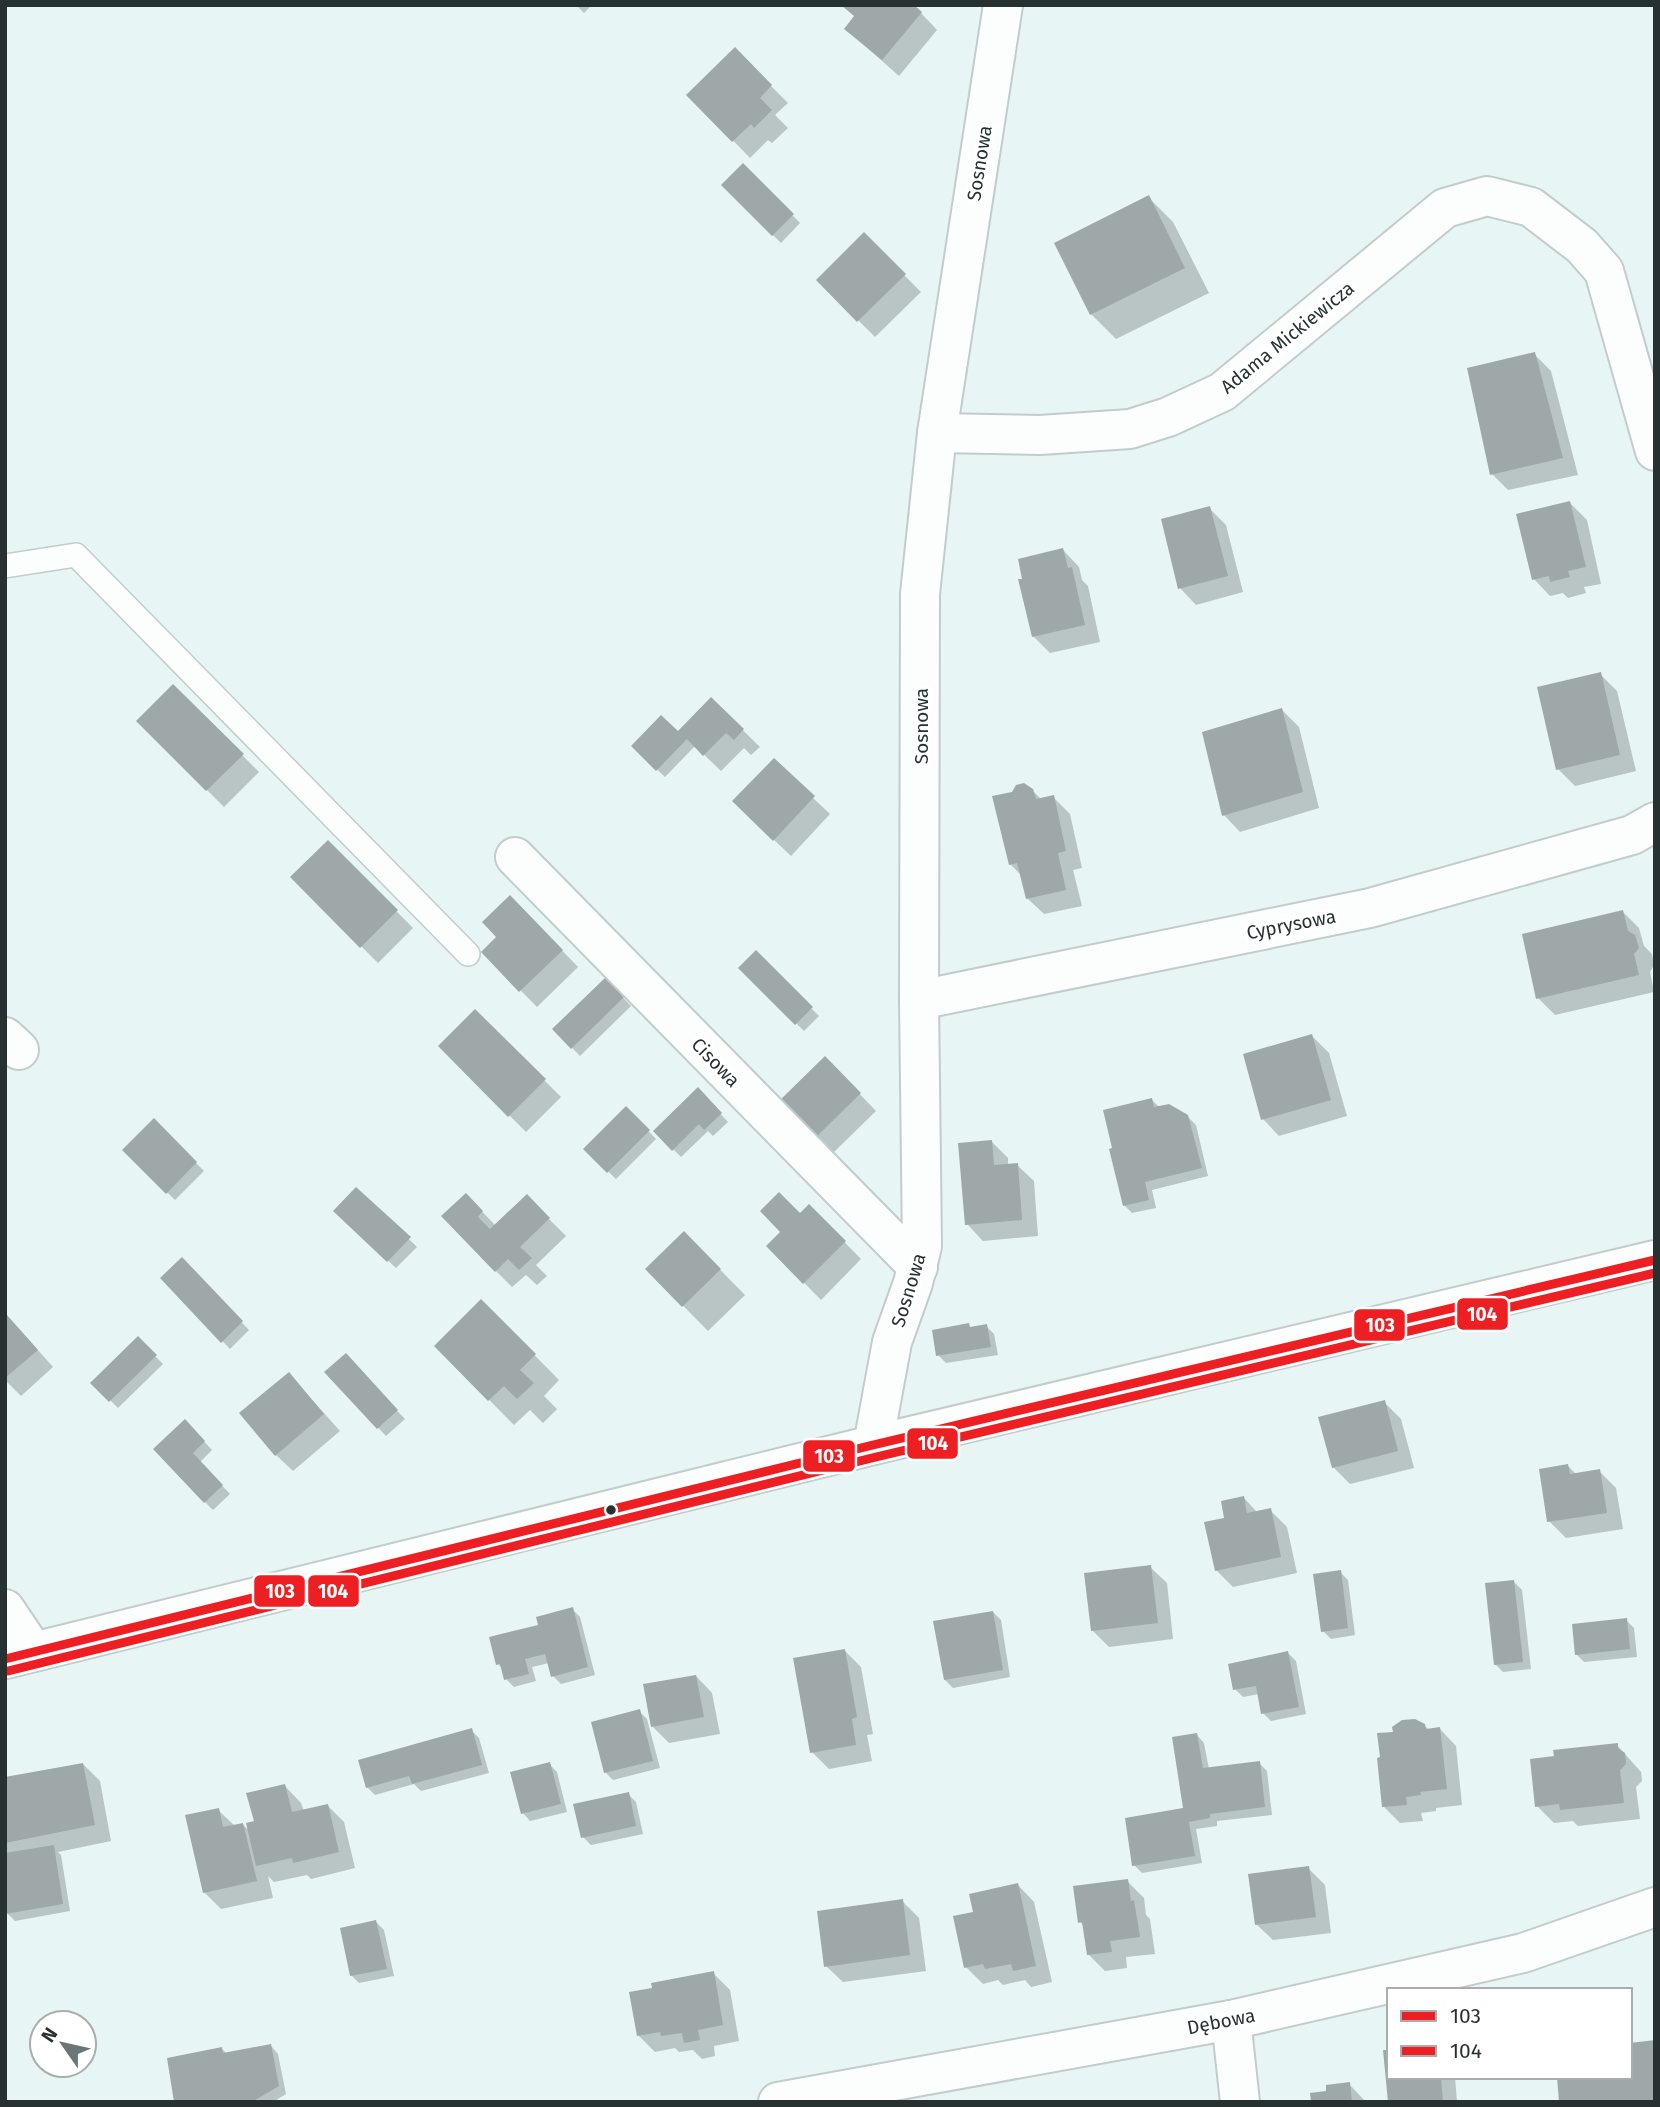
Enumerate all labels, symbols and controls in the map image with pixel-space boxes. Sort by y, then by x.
street label: Sosnowa [962,124,997,203]
street label: Adama Mickiewicza [1216,276,1359,398]
street label: Sosnowa [910,688,933,764]
street label: Cyprysowa [1244,905,1338,944]
street label: Cisowa [687,1033,745,1092]
street label: Sosnowa [886,1250,931,1330]
line badge: 104 [1456,1297,1509,1331]
text: 104 [1467,1303,1498,1326]
line badge: 103 [1353,1308,1406,1342]
text: 103 [1365,1314,1395,1337]
line badge: 104 [906,1427,959,1460]
text: 104 [918,1432,949,1455]
line badge: 103 [802,1439,856,1473]
text: 103 [814,1445,844,1468]
unlabelled marker [604,1503,618,1517]
line badge: 103 [253,1574,306,1608]
line badge: 104 [307,1574,360,1608]
text: 103 [265,1580,295,1603]
text: 104 [318,1580,349,1603]
legend [1387,1988,1632,2079]
text: 103 [1450,2003,1481,2029]
street label: Dębowa [1185,2004,1257,2039]
north arrow [28,2009,98,2079]
text: N [36,2023,62,2046]
text: 104 [1450,2038,1482,2064]

